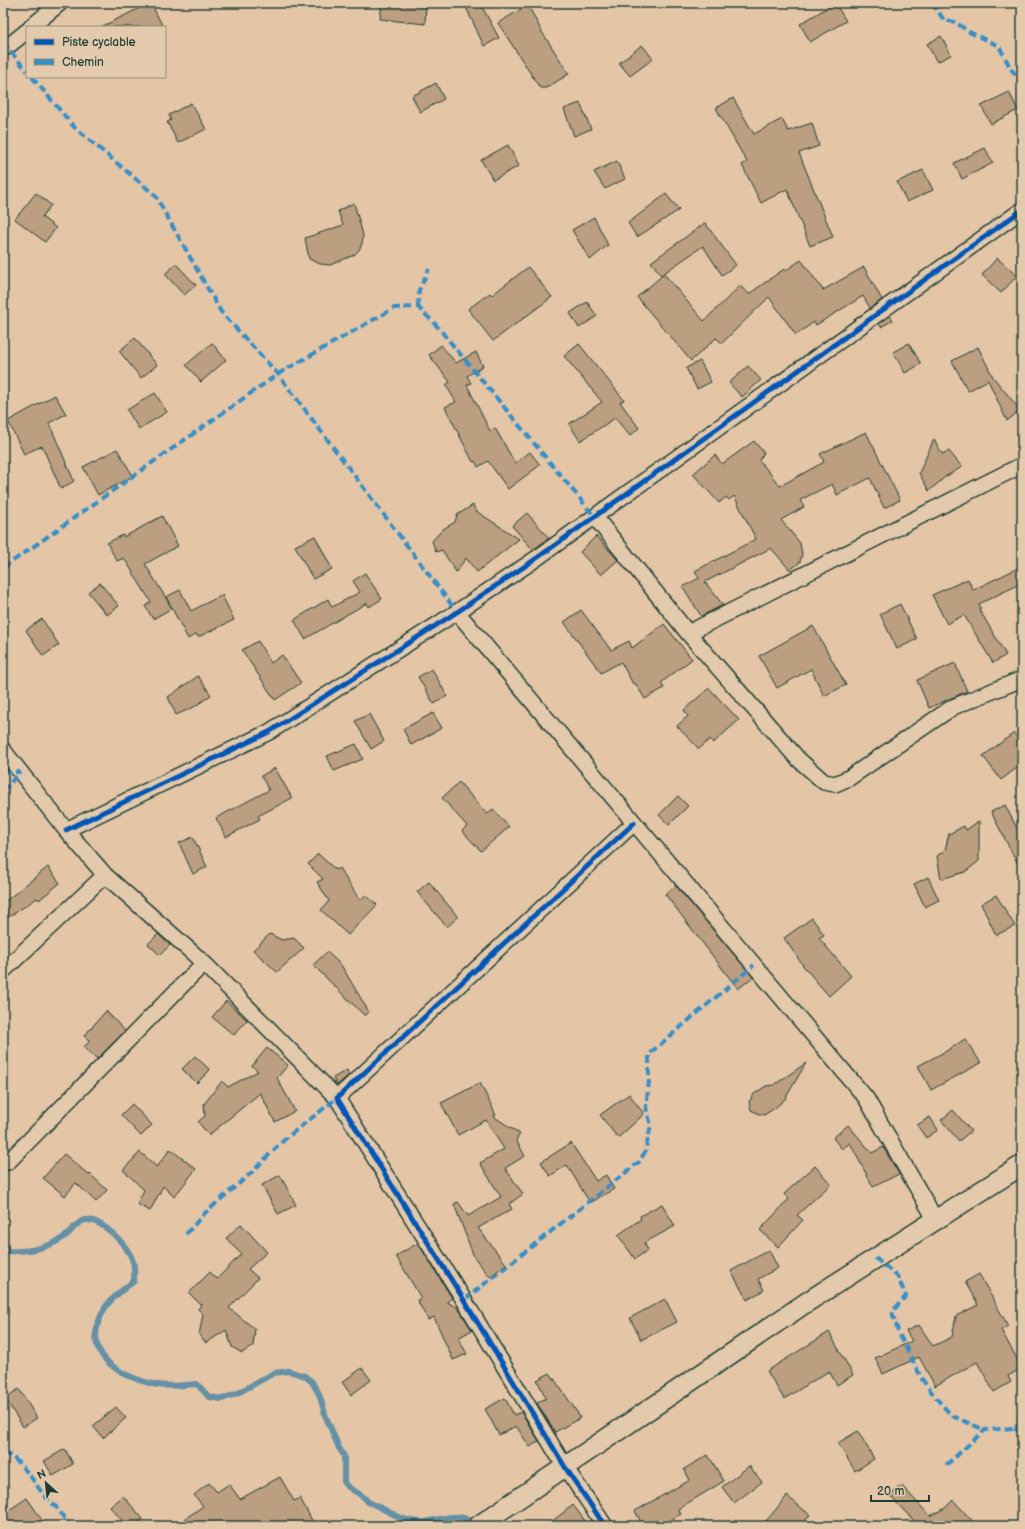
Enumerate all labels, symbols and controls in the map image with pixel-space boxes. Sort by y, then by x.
legend [26,26,166,78]
text: Piste cyclable [62,35,136,50]
text: Chemin [62,55,104,70]
north arrow [26,1463,66,1503]
text: N [35,1467,48,1482]
scale bar [871,1477,929,1503]
text: 20 m [877,1484,904,1499]

